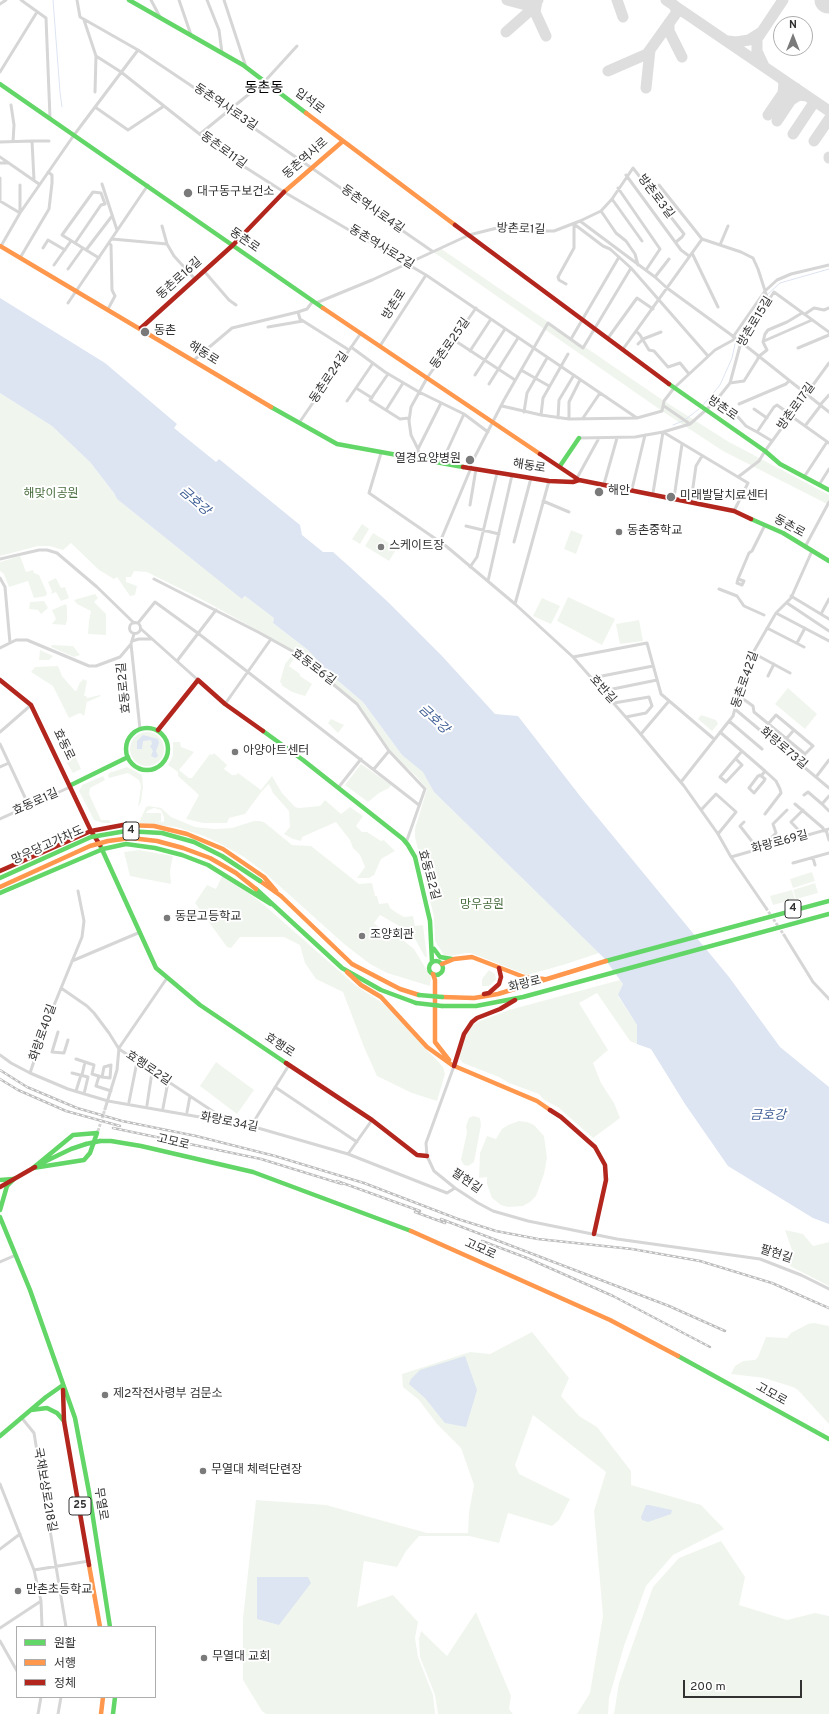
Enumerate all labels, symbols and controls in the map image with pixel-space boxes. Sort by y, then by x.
north arrow [773,16,813,56]
text: N [789,18,797,32]
street label: 동촌역사로3길 [191,81,259,135]
district label: 동촌동 [245,81,283,97]
street label: 입석로 [291,86,327,118]
street label: 동촌로11길 [197,130,249,172]
street label: 동촌역사로 [280,135,332,183]
street label: 방촌로3길 [634,172,676,222]
street label: 동촌역사로4길 [338,183,406,237]
place label: 대구동구보건소 [197,186,274,200]
marker: 대구동구보건소 [182,187,194,199]
street label: 방촌로1길 [496,222,546,238]
street label: 동촌역사로2길 [346,223,416,273]
street label: 동촌로 [226,226,262,256]
street label: 동촌로16길 [154,255,206,303]
street label: 방촌로 [380,287,410,323]
street label: 방촌로15길 [735,294,777,350]
street label: 동촌로25길 [428,316,474,372]
place label: 동촌 [154,325,176,339]
marker: 동촌 [139,326,151,338]
street label: 해동로 [185,339,221,369]
street label: 동촌로24길 [308,350,352,406]
street label: 방촌로17길 [775,381,819,433]
street label: 방촌로 [704,394,740,424]
place label: 열경요양병원 [395,453,461,467]
marker: 열경요양병원 [464,454,476,466]
street label: 해동로 [512,457,546,477]
water label: 금호강 [175,484,213,520]
place label: 해안 [608,485,630,499]
marker: 해안 [593,486,605,498]
park label: 해맞이공원 [23,488,79,502]
place label: 미래발달치료센터 [680,490,768,504]
marker: 미래발달치료센터 [665,491,677,503]
street label: 동촌로 [771,513,807,541]
place label: 동촌중학교 [627,525,682,539]
marker: 동촌중학교 [614,527,624,537]
place label: 스케이트장 [389,540,444,554]
marker: 스케이트장 [376,542,386,552]
street label: 효동로6길 [288,647,338,689]
street label: 동촌로42길 [730,650,762,710]
street label: 효동로2길 [115,662,135,714]
street label: 호반길 [586,673,618,707]
water label: 금호강 [415,702,451,738]
street label: 화랑로73길 [756,725,810,773]
street label: 효동로 [49,727,77,763]
place label: 아양아트센터 [243,745,309,759]
marker: 아양아트센터 [230,747,240,757]
street label: 효동로1길 [11,787,61,819]
road number: 4 [123,822,139,840]
street label: 망우당고가차도 [10,824,86,868]
street label: 화랑로69길 [750,829,810,857]
street label: 효동로2길 [414,848,442,902]
park label: 망우공원 [460,899,504,913]
road number: 4 [785,900,801,918]
place label: 동문고등학교 [175,911,241,925]
marker: 동문고등학교 [162,913,172,923]
place label: 조양회관 [370,929,414,943]
marker: 조양회관 [357,931,367,941]
street label: 화랑로 [507,974,543,996]
street label: 화랑로40길 [28,1003,60,1063]
street label: 효행로 [261,1031,297,1061]
street label: 효행로2길 [123,1049,173,1089]
water label: 금호강 [750,1108,786,1124]
street label: 화랑로34길 [199,1110,259,1136]
street label: 고모로 [155,1132,191,1154]
street label: 팔현길 [448,1167,484,1197]
street label: 고모로 [462,1237,498,1263]
street label: 팔현길 [758,1243,794,1267]
street label: 고모로 [753,1381,789,1409]
place label: 제2작전사령부 검문소 [113,1388,223,1402]
marker: 제2작전사령부 검문소 [100,1390,110,1400]
street label: 국채보상로218길 [29,1447,59,1533]
place label: 무열대 체력단련장 [211,1464,302,1478]
marker: 무열대 체력단련장 [198,1466,208,1476]
street label: 무열로 [90,1487,110,1521]
road number: 25 [69,1497,91,1515]
place label: 만촌초등학교 [26,1584,92,1598]
marker: 만촌초등학교 [13,1586,23,1596]
legend [16,1626,156,1698]
text: 원활 [54,1636,76,1652]
place label: 무열대 교회 [212,1651,270,1665]
marker: 무열대 교회 [199,1653,209,1663]
text: 서행 [54,1656,76,1672]
scale bar [685,1672,804,1698]
text: 정체 [54,1676,76,1692]
text: 200 m [690,1679,726,1695]

